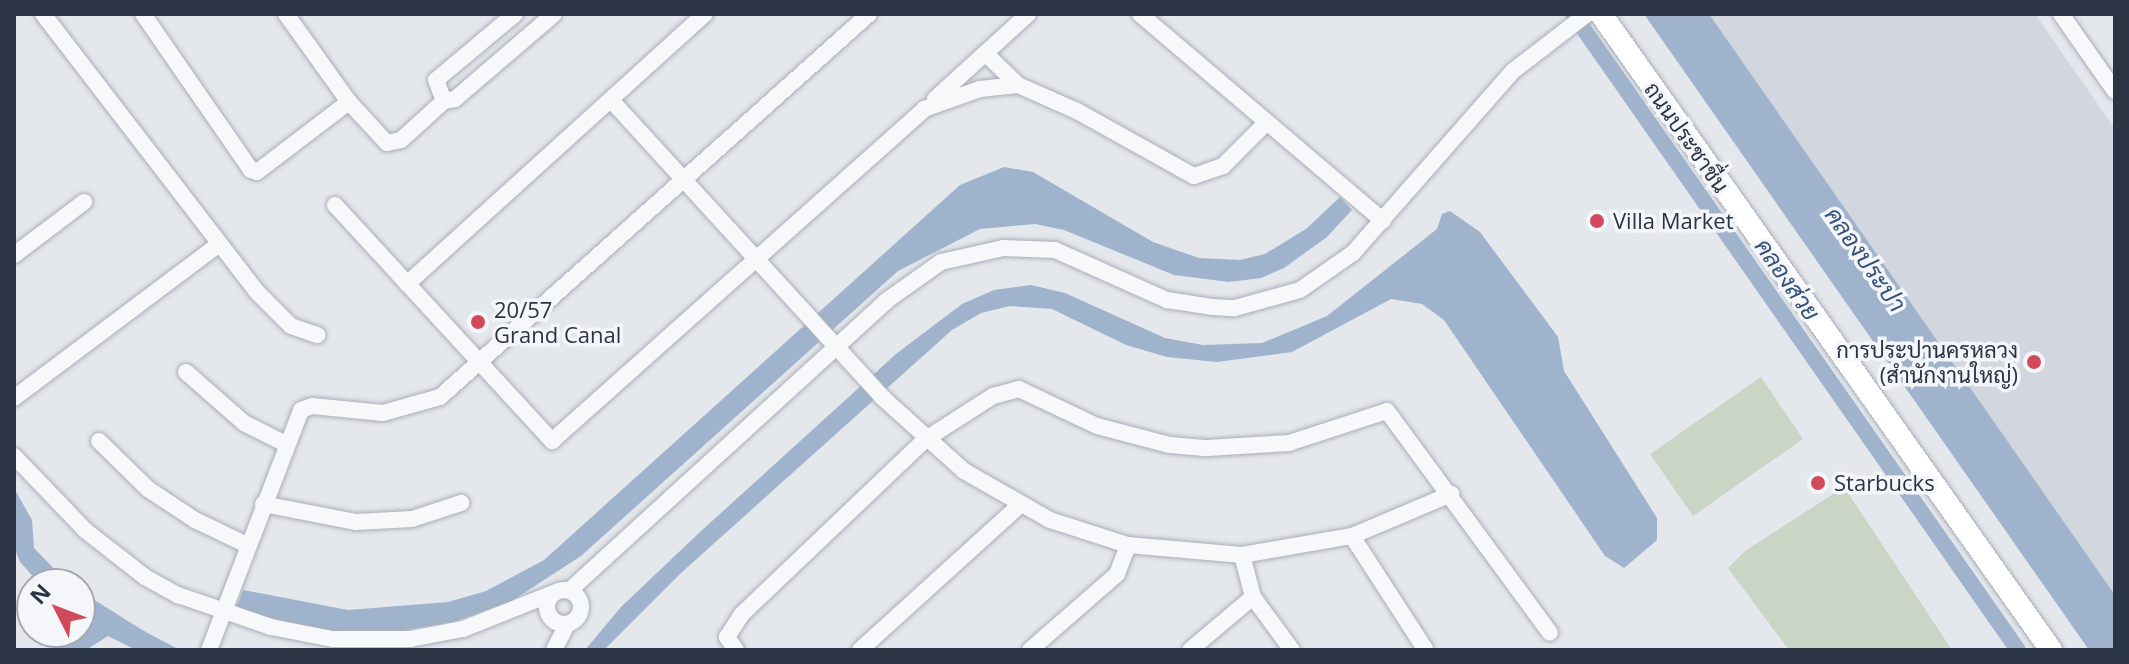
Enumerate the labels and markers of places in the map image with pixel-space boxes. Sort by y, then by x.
place label: Villa Market [1613,208,1733,234]
marker: Villa Market [1588,212,1606,230]
place label: 20/57 Grand Canal [494,296,621,348]
marker: 20/57 Grand Canal [469,313,487,331]
place label: การประปานครหลวง (สำนักงานใหญ่) [1836,336,2018,388]
marker: การประปานครหลวง (สำนักงานใหญ่) [2025,353,2043,371]
place label: Starbucks [1834,470,1935,496]
marker: Starbucks [1809,474,1827,492]

